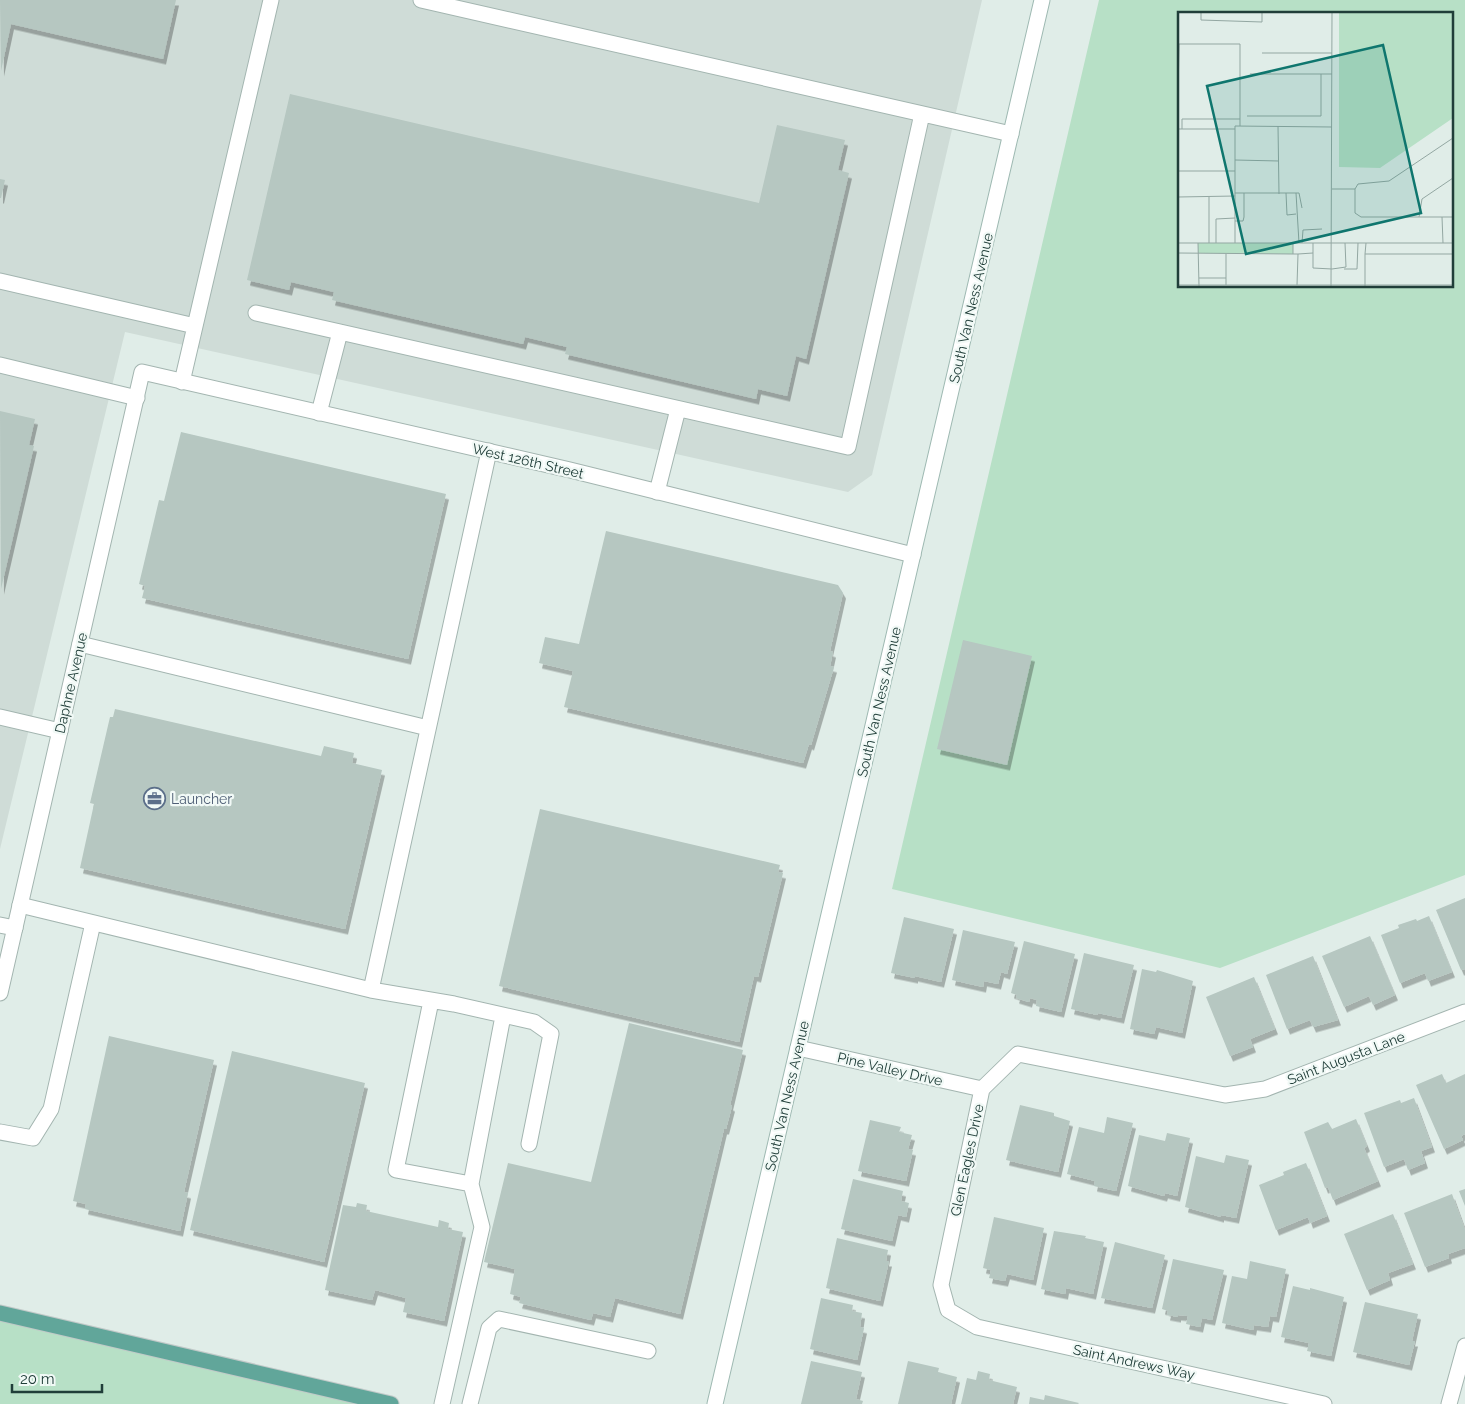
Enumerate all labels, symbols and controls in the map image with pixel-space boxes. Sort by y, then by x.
inset map [1178,12,1452,288]
street label: South Van Ness Avenue [946,231,996,385]
street label: West 126th Street [471,440,586,482]
street label: South Van Ness Avenue [854,625,904,779]
street label: Daphne Avenue [52,631,90,735]
office icon: Launcher [143,787,167,811]
place label: Launcher [171,791,232,807]
street label: South Van Ness Avenue [762,1019,812,1173]
street label: Saint Augusta Lane [1285,1028,1407,1088]
street label: Pine Valley Drive [836,1049,944,1089]
street label: Glen Eagles Drive [947,1102,987,1218]
street label: Saint Andrews Way [1072,1341,1197,1383]
scale bar [12,1362,102,1394]
text: 20 m [20,1370,55,1388]

